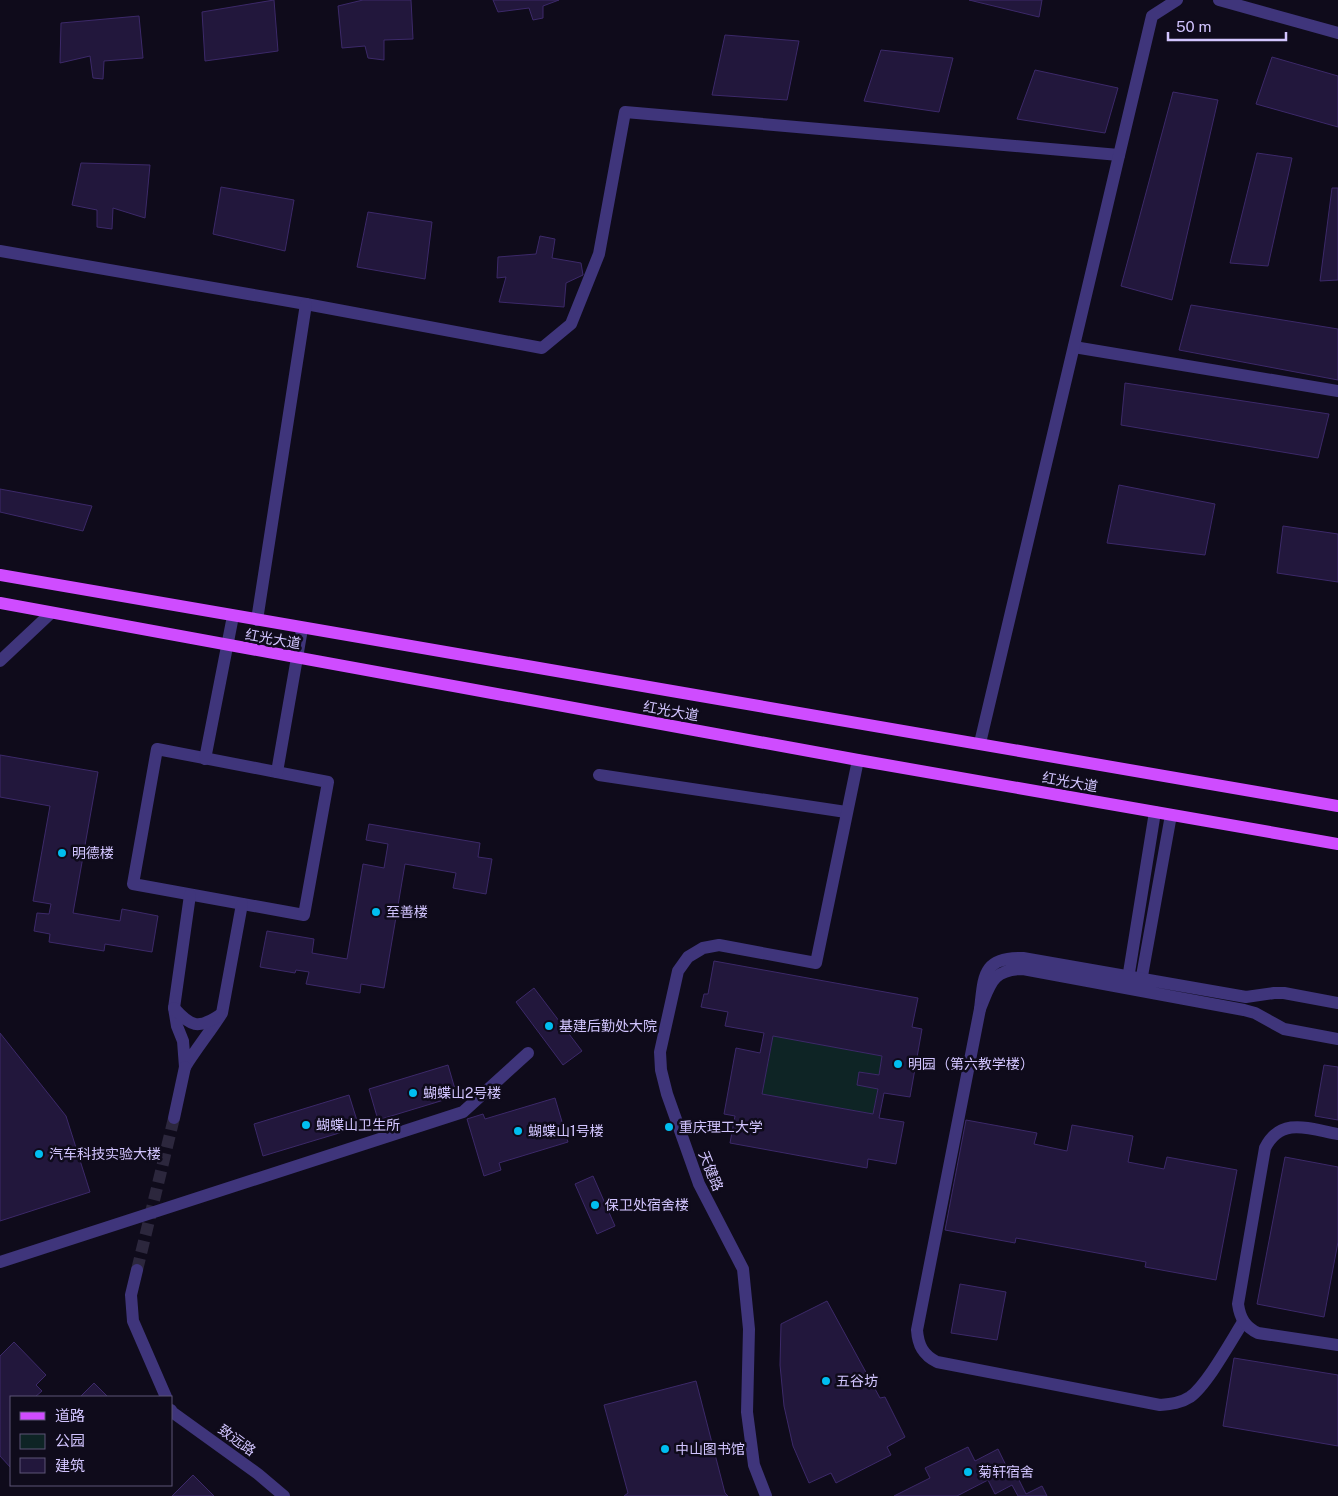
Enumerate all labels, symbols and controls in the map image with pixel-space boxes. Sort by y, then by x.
scale bar [1168,10,1286,42]
text: 50 m [1176,18,1211,35]
street label: 红光大道 [244,626,302,652]
street label: 红光大道 [642,698,700,724]
street label: 红光大道 [1041,769,1099,795]
place label: 明德楼 [72,845,114,861]
marker: 明德楼 [56,847,68,859]
place label: 至善楼 [386,904,428,920]
marker: 至善楼 [370,906,382,918]
place label: 基建后勤处大院 [559,1018,657,1034]
marker: 基建后勤处大院 [543,1020,555,1032]
place label: 明园（第六教学楼） [908,1056,1034,1072]
marker: 明园（第六教学楼） [892,1058,904,1070]
place label: 蝴蝶山2号楼 [423,1085,501,1101]
marker: 蝴蝶山2号楼 [407,1087,419,1099]
place label: 蝴蝶山卫生所 [316,1117,400,1133]
marker: 蝴蝶山卫生所 [300,1119,312,1131]
place label: 重庆理工大学 [679,1119,763,1135]
marker: 重庆理工大学 [663,1121,675,1133]
place label: 蝴蝶山1号楼 [528,1123,604,1139]
marker: 蝴蝶山1号楼 [512,1125,524,1137]
place label: 汽车科技实验大楼 [49,1146,161,1162]
marker: 汽车科技实验大楼 [33,1148,45,1160]
street label: 天健路 [696,1149,726,1193]
place label: 保卫处宿舍楼 [605,1197,689,1213]
marker: 保卫处宿舍楼 [589,1199,601,1211]
place label: 五谷坊 [836,1373,878,1389]
marker: 五谷坊 [820,1375,832,1387]
legend [10,1396,172,1486]
text: 道路 [55,1407,85,1424]
street label: 致远路 [215,1421,259,1459]
text: 公园 [55,1432,85,1449]
place label: 中山图书馆 [675,1441,745,1457]
marker: 中山图书馆 [659,1443,671,1455]
text: 建筑 [55,1457,85,1474]
place label: 菊轩宿舍 [978,1464,1034,1480]
marker: 菊轩宿舍 [962,1466,974,1478]

